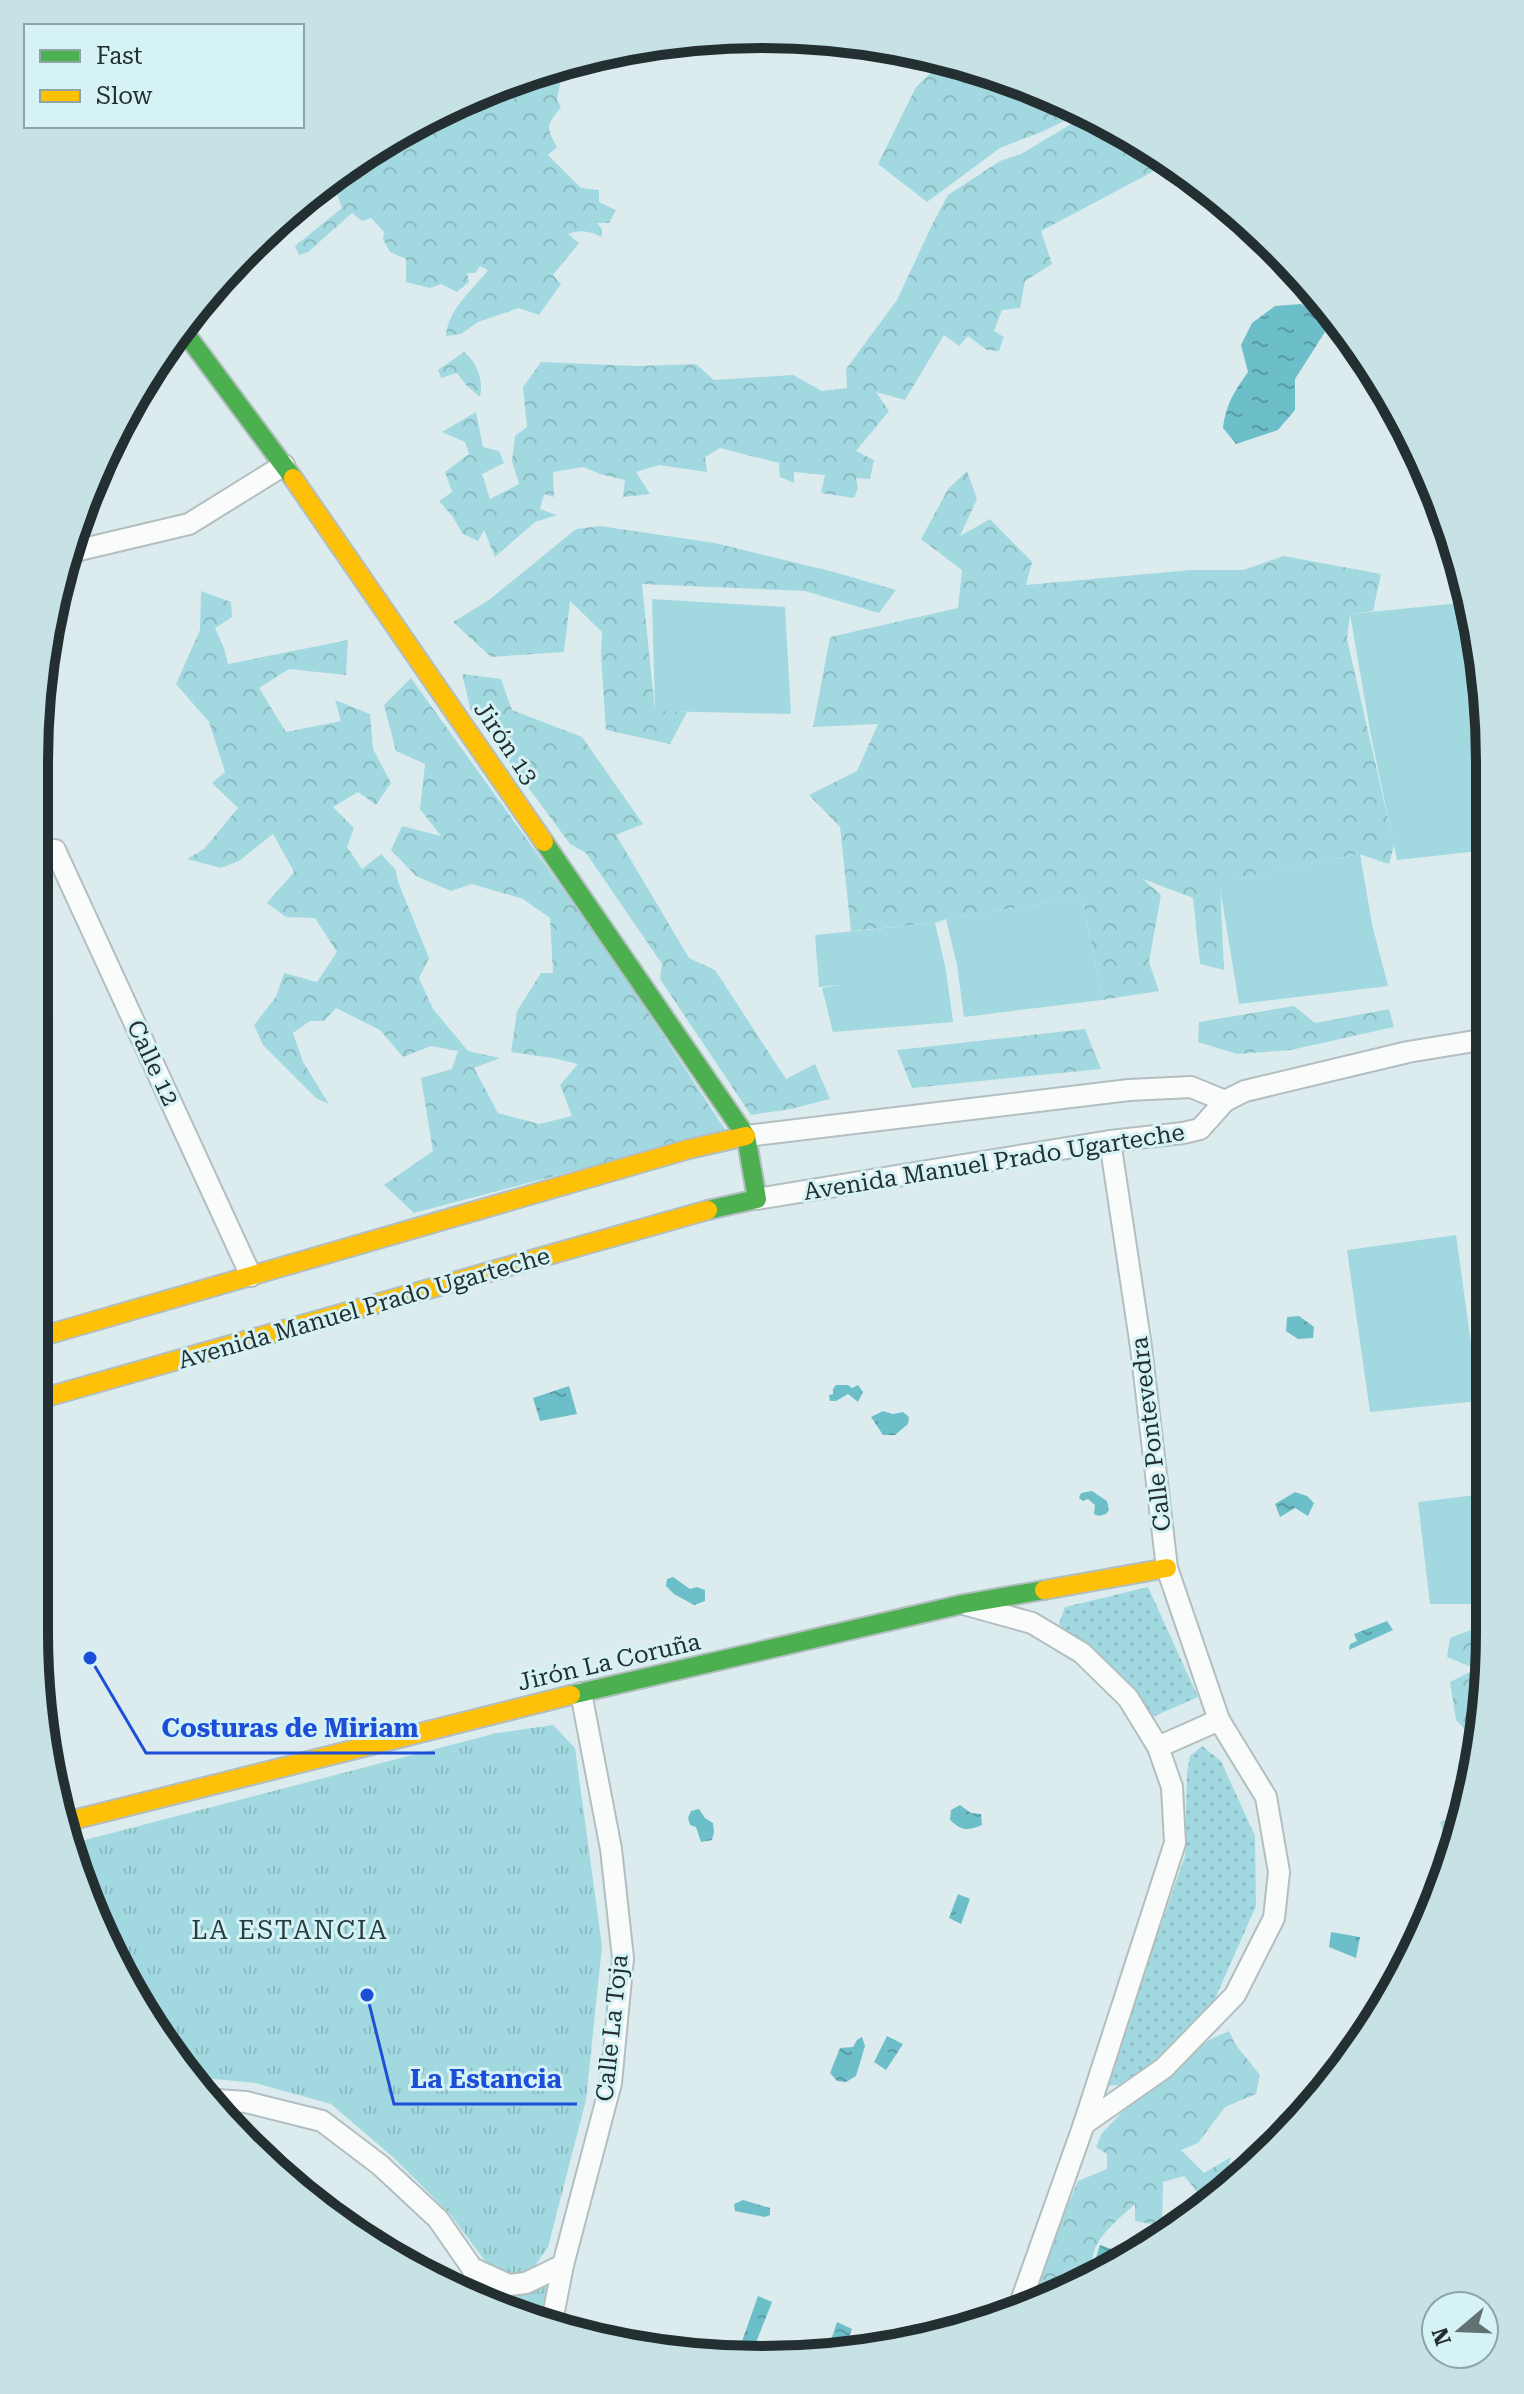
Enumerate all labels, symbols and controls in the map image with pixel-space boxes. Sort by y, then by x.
legend [24,24,304,128]
text: Fast [96,42,143,70]
text: Slow [96,82,153,110]
street label: Jirón 13 [468,696,544,790]
street label: Calle 12 [121,1016,185,1110]
street label: Avenida Manuel Prado Ugarteche [801,1118,1187,1206]
street label: Avenida Manuel Prado Ugarteche [175,1241,553,1375]
street label: Calle Pontevedra [1125,1335,1177,1533]
street label: Jirón La Coruña [515,1627,703,1697]
callout: Costuras de Miriam [146,1703,435,1753]
text: Costuras de Miriam [161,1713,419,1743]
district label: LA ESTANCIA [191,1915,389,1945]
street label: Calle La Toja [590,1953,634,2103]
callout: La Estancia [394,2054,577,2104]
text: La Estancia [410,2064,562,2094]
north arrow [1420,2290,1500,2370]
text: N [1427,2324,1456,2348]

